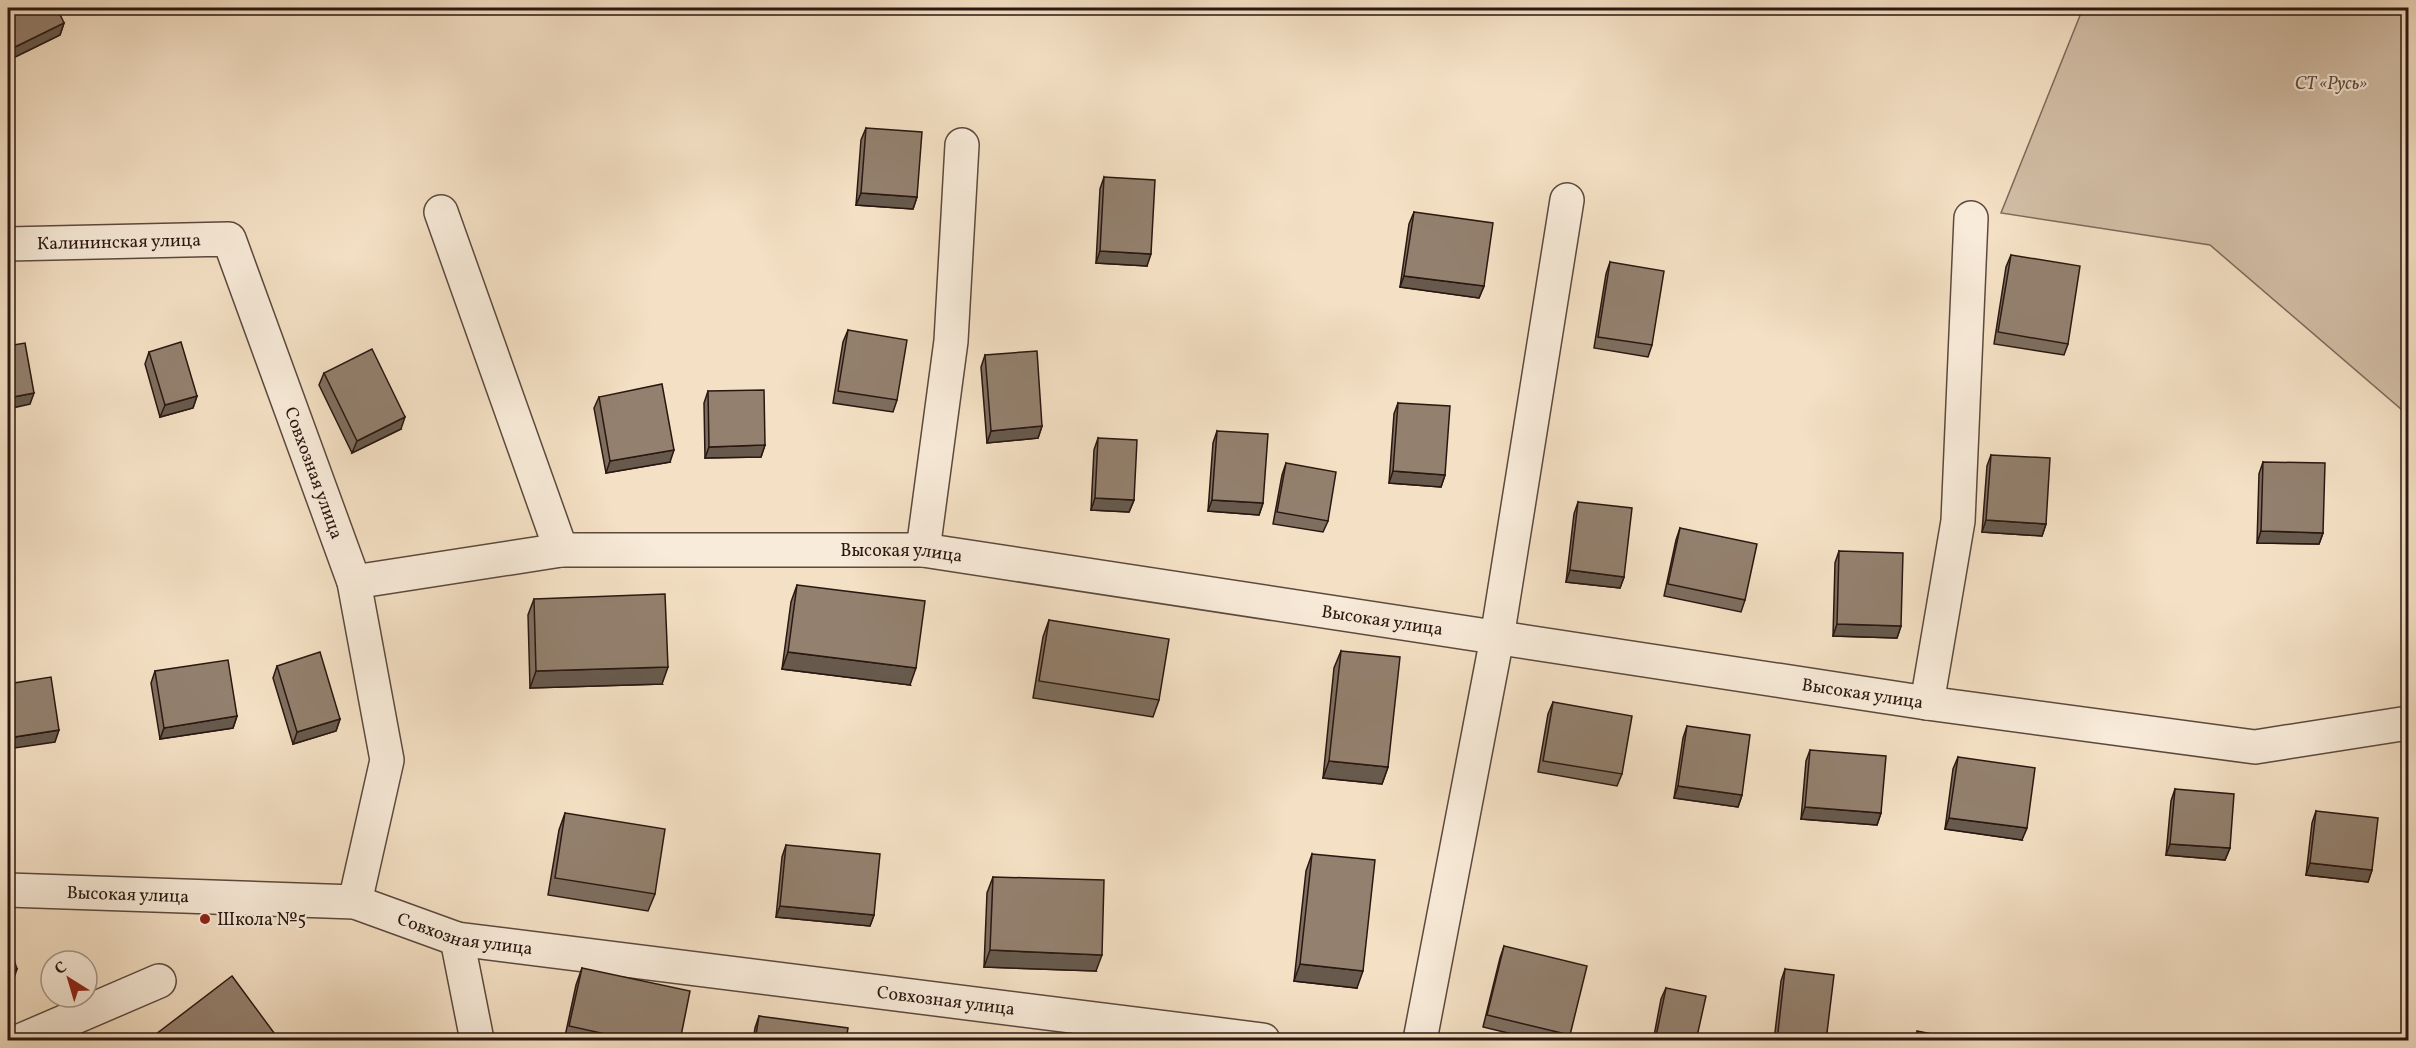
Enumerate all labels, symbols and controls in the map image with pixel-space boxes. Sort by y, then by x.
park label: СТ «Русь» [2295,72,2367,97]
street label: Калининская улица [37,229,201,257]
street label: Совхозная улица [277,404,348,543]
street label: Высокая улица [840,539,964,570]
street label: Высокая улица [1319,600,1445,643]
street label: Высокая улица [1800,673,1925,716]
street label: Высокая улица [66,881,190,910]
street label: Совхозная улица [393,907,534,962]
place label: Школа №5 [217,908,306,933]
marker: Школа №5 [198,912,212,926]
north arrow [39,949,99,1009]
text: С [50,957,72,981]
street label: Совхозная улица [875,981,1016,1023]

